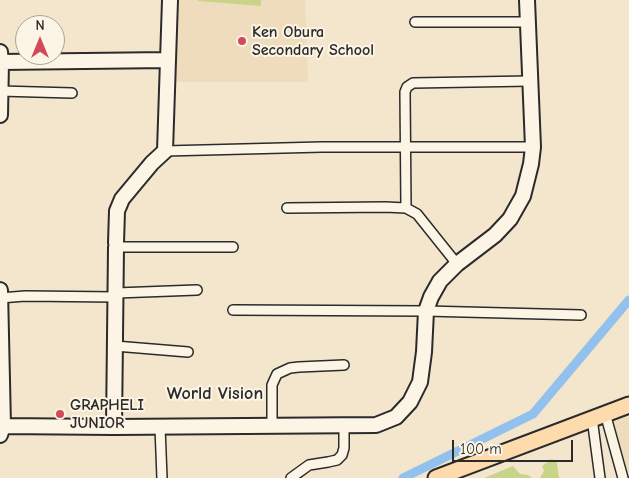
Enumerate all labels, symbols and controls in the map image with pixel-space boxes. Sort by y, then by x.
north arrow [15,15,65,65]
text: N [35,17,45,34]
place label: Ken Obura Secondary School [252,22,374,60]
marker: Ken Obura Secondary School [236,35,248,47]
district label: World Vision [167,383,263,405]
place label: GRAPHELI JUNIOR [70,395,144,433]
marker: GRAPHELI JUNIOR [54,408,66,420]
scale bar [454,430,575,462]
text: 100 m [460,440,502,458]

